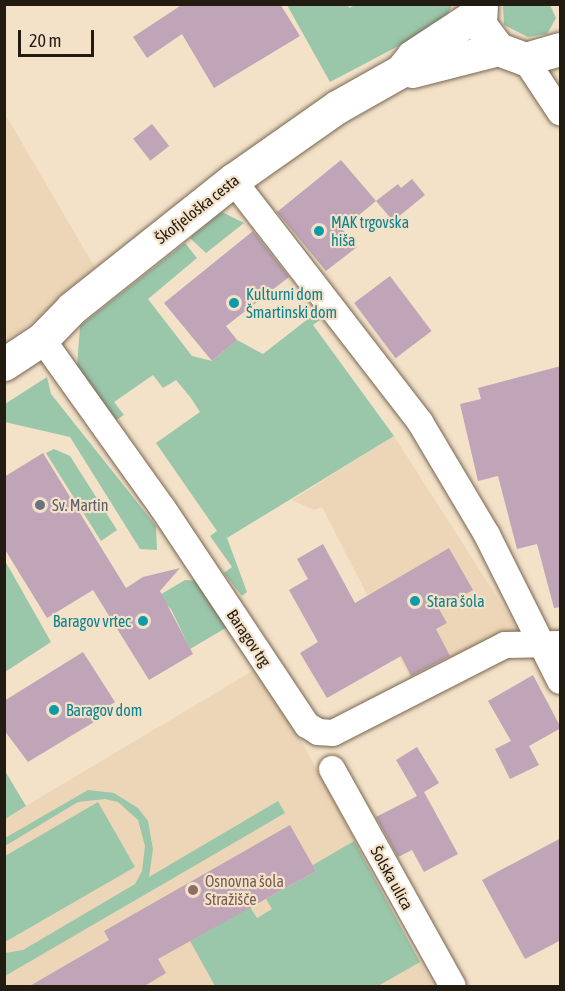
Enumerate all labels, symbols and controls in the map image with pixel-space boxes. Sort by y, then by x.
scale bar [21,18,98,56]
text: 20 m [29,30,61,51]
street label: Škofjeloška cesta [151,170,243,248]
place label: MAK trgovska hiša [331,212,409,250]
marker: MAK trgovska hiša [312,224,326,238]
place label: Kulturni dom Šmartinski dom [246,284,337,322]
marker: Kulturni dom Šmartinski dom [227,296,241,310]
place label: Sv. Martin [52,495,108,515]
marker: Sv. Martin [33,498,47,512]
place label: Stara šola [427,591,485,611]
marker: Stara šola [408,594,422,608]
street label: Baragov trg [223,606,275,670]
place label: Baragov vrtec [53,611,131,631]
marker: Baragov vrtec [136,614,150,628]
place label: Baragov dom [66,700,142,720]
marker: Baragov dom [47,703,61,717]
street label: Šolska ulica [367,843,417,913]
place label: Osnovna šola Stražišče [205,871,284,909]
marker: Osnovna šola Stražišče [186,883,200,897]

